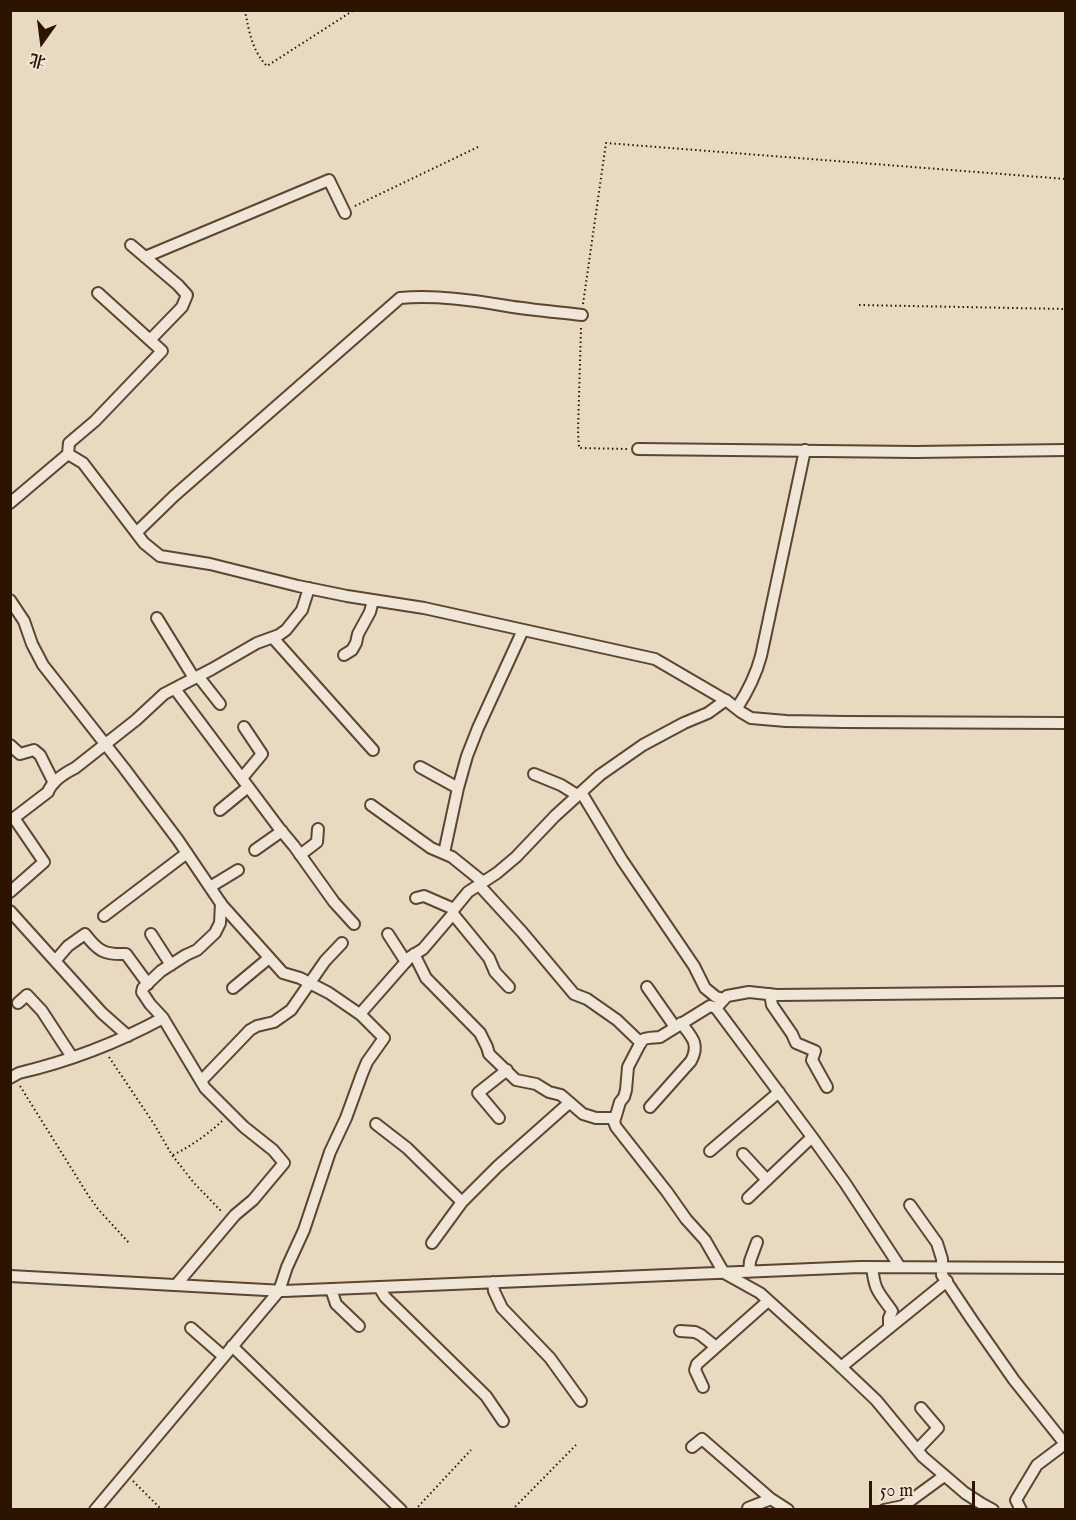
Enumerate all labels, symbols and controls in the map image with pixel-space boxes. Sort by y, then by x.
north arrow [12,12,72,72]
text: 北 [27,48,48,71]
scale bar [872,1469,978,1507]
text: 50 m [880,1480,913,1503]

